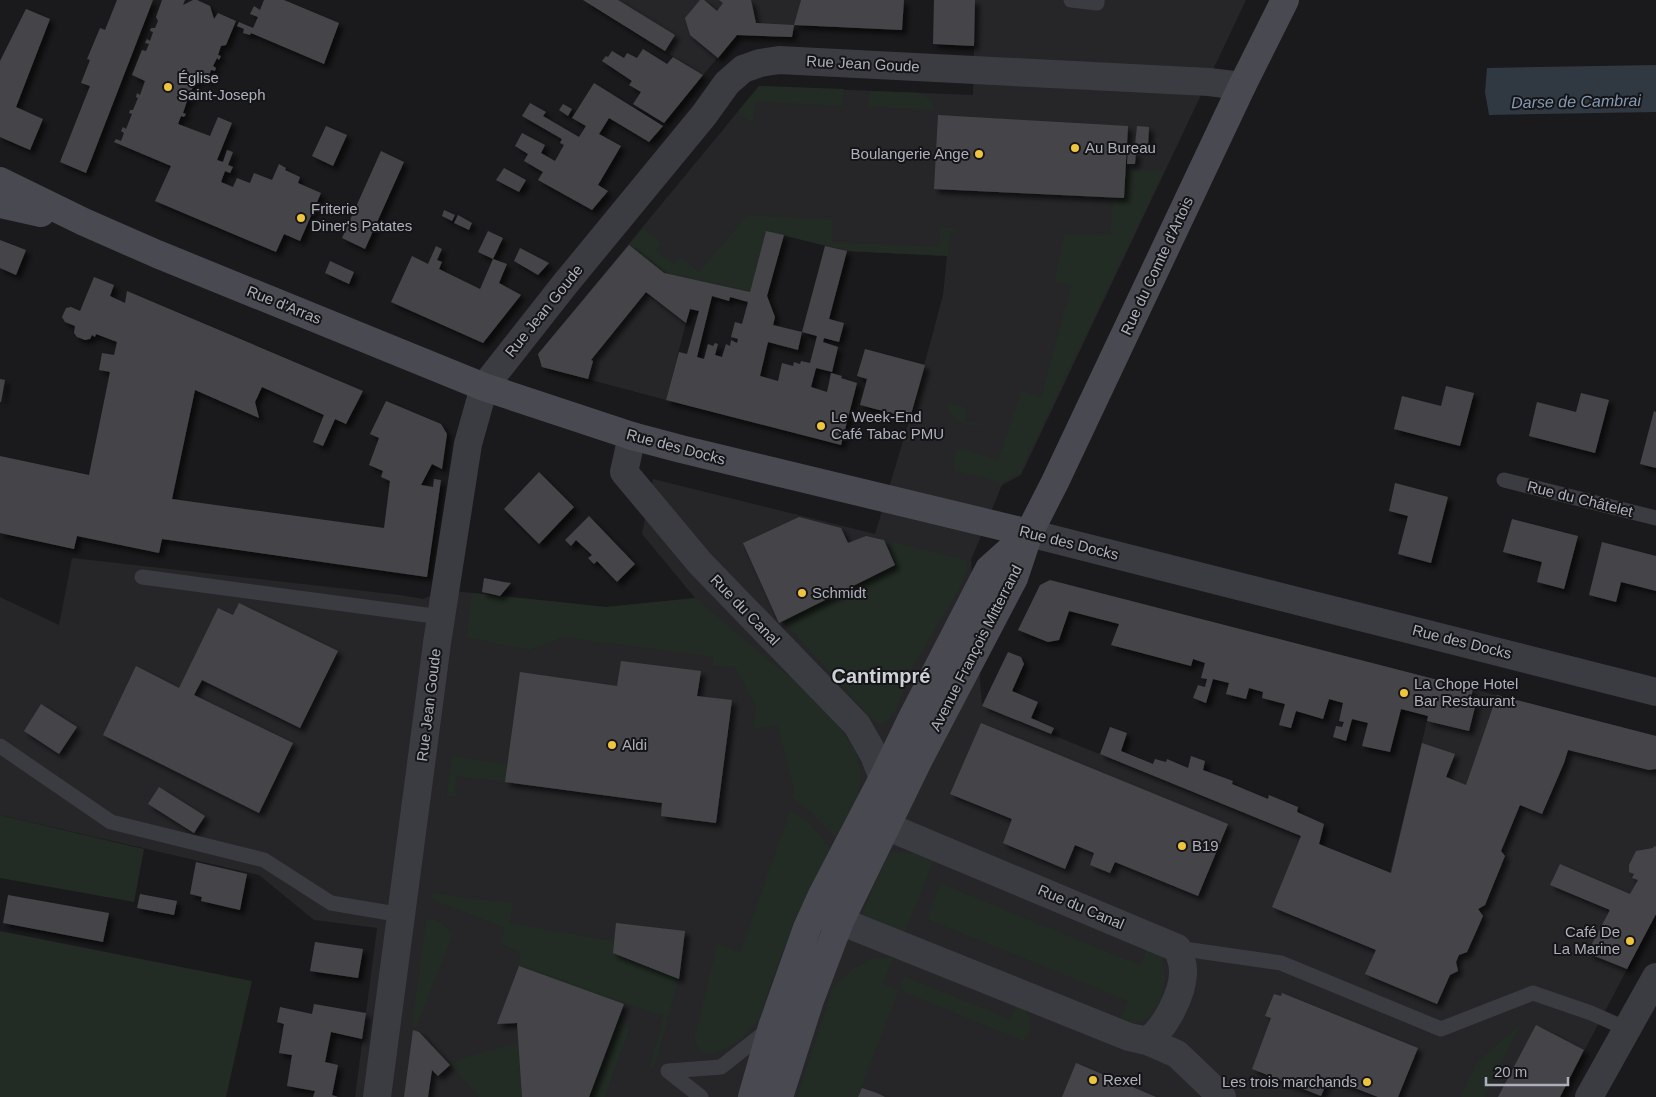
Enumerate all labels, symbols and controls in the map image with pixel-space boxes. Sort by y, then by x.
street label: Rue Jean Goude [806,52,920,75]
place label: Église Saint-Joseph [178,69,266,103]
marker: Église Saint-Joseph [162,81,174,93]
water label: Darse de Cambrai [1511,92,1642,111]
place label: Au Bureau [1085,139,1156,156]
marker: Au Bureau [1069,142,1081,154]
place label: Boulangerie Ange [851,145,969,162]
marker: Boulangerie Ange [973,148,985,160]
street label: Rue du Comte d'Artois [1117,194,1196,338]
place label: Friterie Diner's Patates [311,200,412,234]
marker: Friterie Diner's Patates [295,212,307,224]
street label: Rue Jean Goude [501,261,586,360]
street label: Rue d'Arras [245,282,324,327]
place label: Le Week-End Café Tabac PMU [831,408,944,442]
marker: Le Week-End Café Tabac PMU [815,420,827,432]
street label: Rue des Docks [625,425,727,468]
street label: Rue du Châtelet [1525,477,1636,520]
street label: Rue des Docks [1018,522,1121,563]
street label: Avenue François Mitterrand [926,562,1025,734]
street label: Rue du Canal [707,571,783,649]
place label: Schmidt [812,584,867,601]
marker: Schmidt [796,587,808,599]
street label: Rue des Docks [1411,621,1514,662]
street label: Rue Jean Goude [413,648,444,762]
district label: Cantimpré [832,665,930,687]
place label: La Chope Hotel Bar Restaurant [1414,675,1518,709]
marker: La Chope Hotel Bar Restaurant [1398,687,1410,699]
place label: Aldi [622,736,647,753]
marker: Aldi [606,739,618,751]
place label: B19 [1192,837,1219,854]
marker: B19 [1176,840,1188,852]
street label: Rue du Canal [1036,881,1127,932]
place label: Café De La Marine [1553,923,1620,957]
marker: Café De La Marine [1624,935,1636,947]
scale bar [1486,1054,1568,1086]
text: 20 m [1494,1063,1527,1080]
place label: Rexel [1103,1071,1141,1088]
place label: Les trois marchands [1222,1073,1357,1090]
marker: Rexel [1087,1074,1099,1086]
marker: Les trois marchands [1361,1076,1373,1088]

